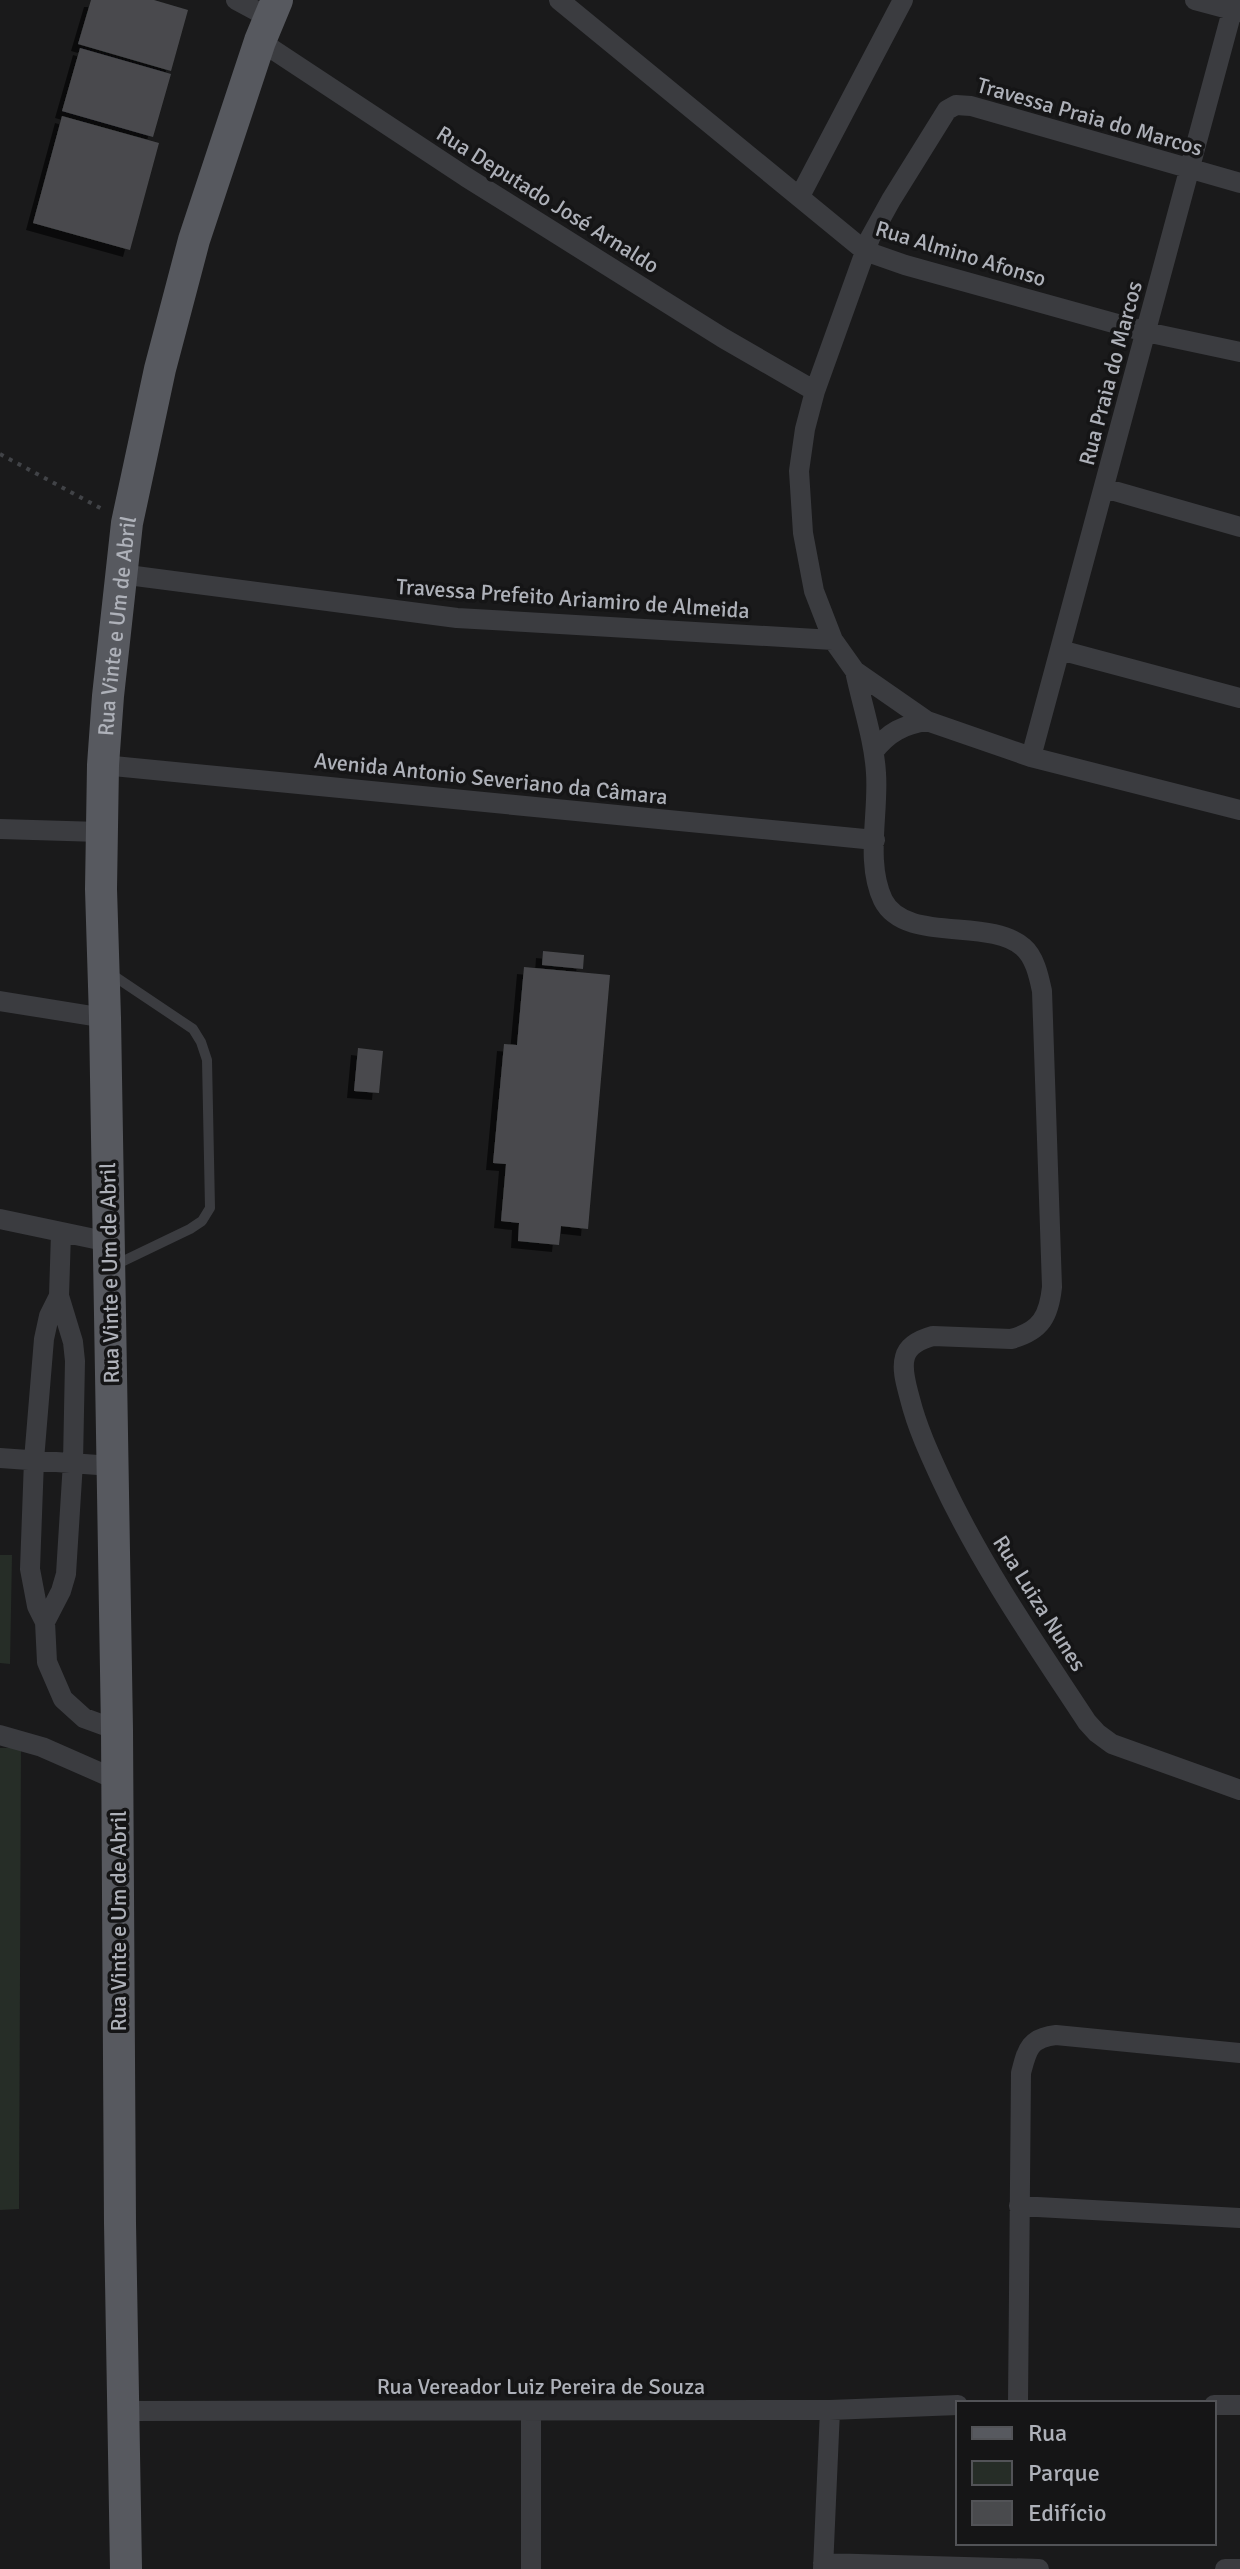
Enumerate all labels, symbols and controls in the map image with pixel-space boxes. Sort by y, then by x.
street label: Travessa Praia do Marcos [974,71,1206,162]
street label: Rua Deputado José Arnaldo [431,120,664,279]
street label: Rua Almino Afonso [872,215,1049,292]
street label: Rua Praia do Marcos [1073,278,1148,468]
street label: Rua Vinte e Um de Abril [92,513,142,737]
street label: Travessa Prefeito Ariamiro de Almeida [395,573,751,624]
street label: Avenida Antonio Severiano da Câmara [313,746,669,810]
street label: Rua Vinte e Um de Abril [94,1162,125,1384]
street label: Rua Luiza Nunes [987,1530,1092,1676]
street label: Rua Vinte e Um de Abril [105,1810,132,2032]
street label: Rua Vereador Luiz Pereira de Souza [377,2373,705,2400]
legend [956,2401,1216,2545]
text: Rua [1028,2418,1067,2448]
text: Parque [1028,2458,1100,2488]
text: Edifício [1028,2498,1106,2528]

